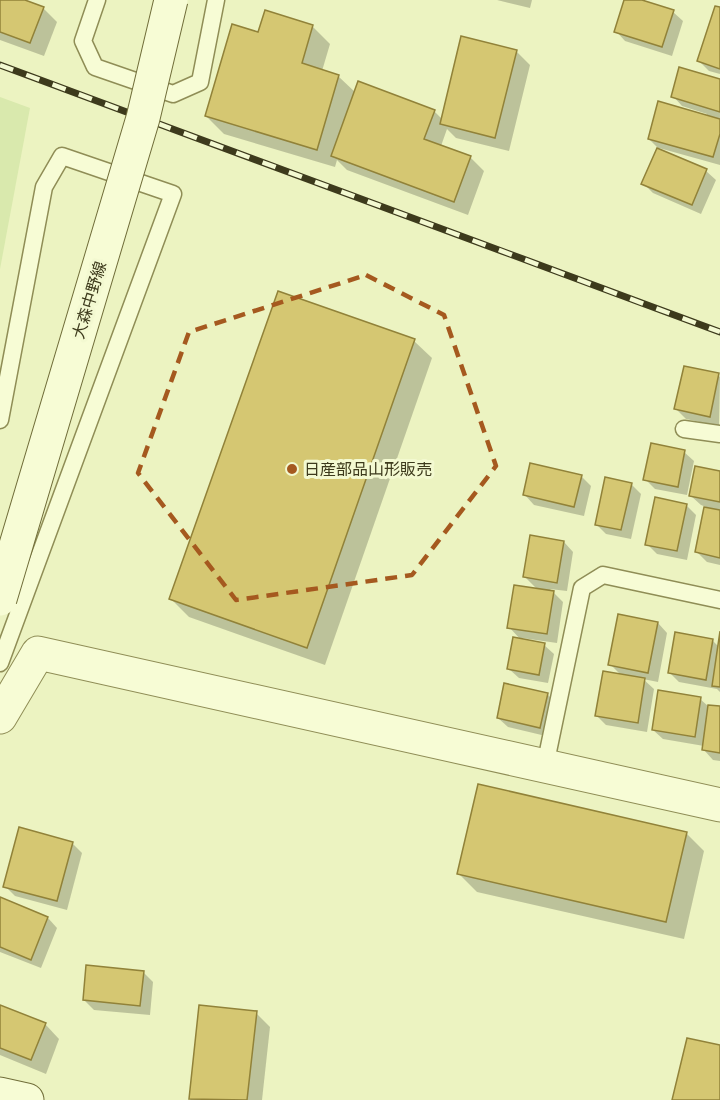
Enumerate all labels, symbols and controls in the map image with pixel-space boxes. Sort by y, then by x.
street label: 大森中野線 [70,259,109,341]
place label: 日産部品山形販売 [304,461,432,478]
marker: 日産部品山形販売 [285,462,299,476]

